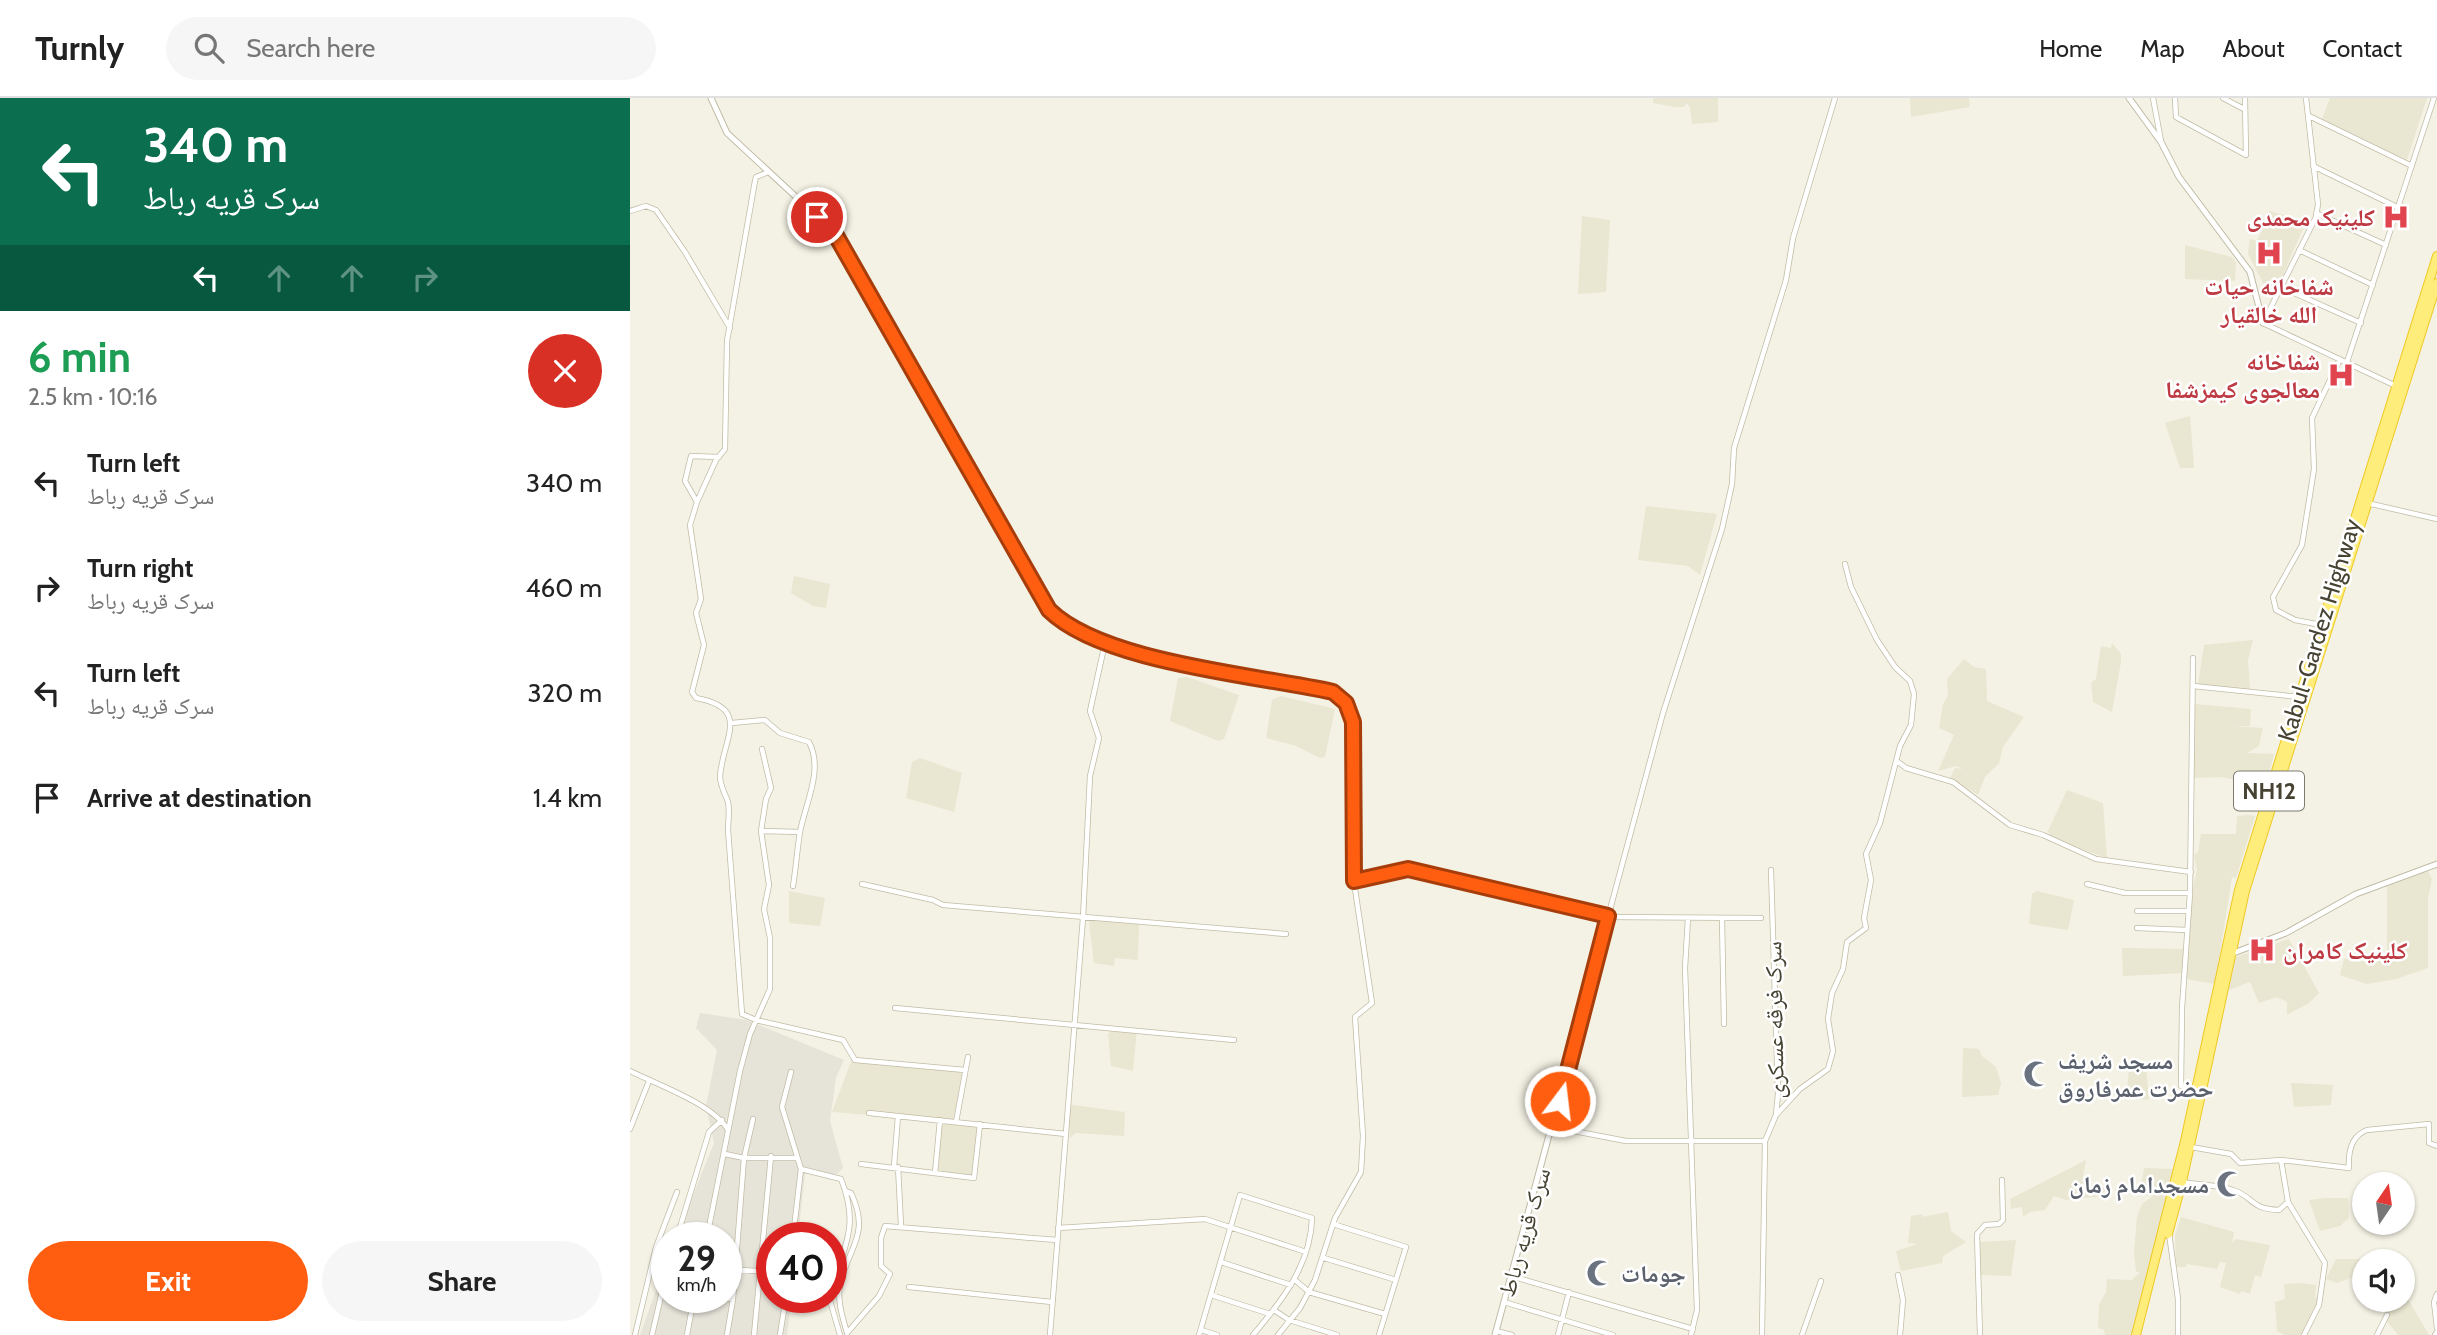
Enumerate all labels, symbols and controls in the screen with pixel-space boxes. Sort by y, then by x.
search box [166,17,656,80]
text: Turnly [35,28,124,68]
icon: search [190,29,228,67]
text: Search here [246,32,375,64]
text: Home [2039,34,2102,63]
text: Map [2140,34,2185,63]
text: About [2223,34,2285,63]
text: Contact [2323,34,2402,63]
text: 340 m [143,115,288,174]
icon: left [28,126,119,217]
text: سرک قریه رباط [143,178,320,217]
pin [787,187,847,247]
icon: arrive [798,198,836,236]
hospital icon: کلینیک محمدی [2381,202,2411,232]
place label: کلینیک محمدی [2246,203,2375,232]
hospital icon: شفاخانه حیات الله خالقیار [2254,238,2284,268]
icon: left [187,259,225,297]
icon: ahead [260,259,298,297]
icon: ahead [333,259,371,297]
icon: right [406,259,444,297]
place label: شفاخانه حیات الله خالقیار [2204,272,2334,329]
text: 6 min [28,331,131,383]
button: close [528,334,602,408]
place label: شفاخانه معالجوی کیمزشفا [2165,347,2320,404]
hospital icon: شفاخانه معالجوی کیمزشفا [2326,360,2356,390]
text: 2.5 km · 10:16 [28,383,158,411]
text: Turn left [87,447,180,479]
icon: left [28,464,66,502]
text: 340 m [526,467,602,499]
text: سرک قریه رباط [87,482,214,510]
street label: Kabul-Gardez Highway [2271,515,2367,745]
text: Turn right [87,552,193,584]
icon: right [28,569,66,607]
text: 460 m [525,572,602,604]
text: سرک قریه رباط [87,587,214,615]
text: Turn left [87,657,180,689]
icon: left [28,674,66,712]
text: 320 m [528,677,602,709]
text: سرک قریه رباط [87,692,214,720]
road number: NH12 [2234,772,2304,810]
icon: arrive [28,779,66,817]
text: Arrive at destination [87,782,312,814]
text: 1.4 km [533,782,602,814]
hospital icon: کلینیک کامران [2247,935,2277,965]
place label: کلینیک کامران [2283,936,2408,965]
street label: سرک فرقه عسکری [1758,941,1790,1099]
place label: مسجد شریف حضرت عمرفاروق [2058,1046,2214,1103]
mosque icon: مسجد شریف حضرت عمرفاروق [2022,1059,2052,1089]
position arrow [1523,1064,1597,1138]
street label: سرک قریه رباط [1492,1164,1556,1300]
mosque icon: مسجدامام زمان [2215,1169,2245,1199]
place label: مسجدامام زمان [2069,1170,2209,1202]
north arrow [2352,1172,2415,1236]
map controls [2352,1172,2415,1312]
speed limit sign: 40 [756,1222,847,1313]
text: 29 [677,1237,716,1280]
button: Exit [28,1241,308,1321]
button: Share [322,1241,602,1321]
button: sound [2352,1249,2415,1312]
mosque icon: جومات [1585,1258,1615,1288]
place label: جومات [1621,1259,1686,1288]
text: km/h [677,1274,716,1296]

